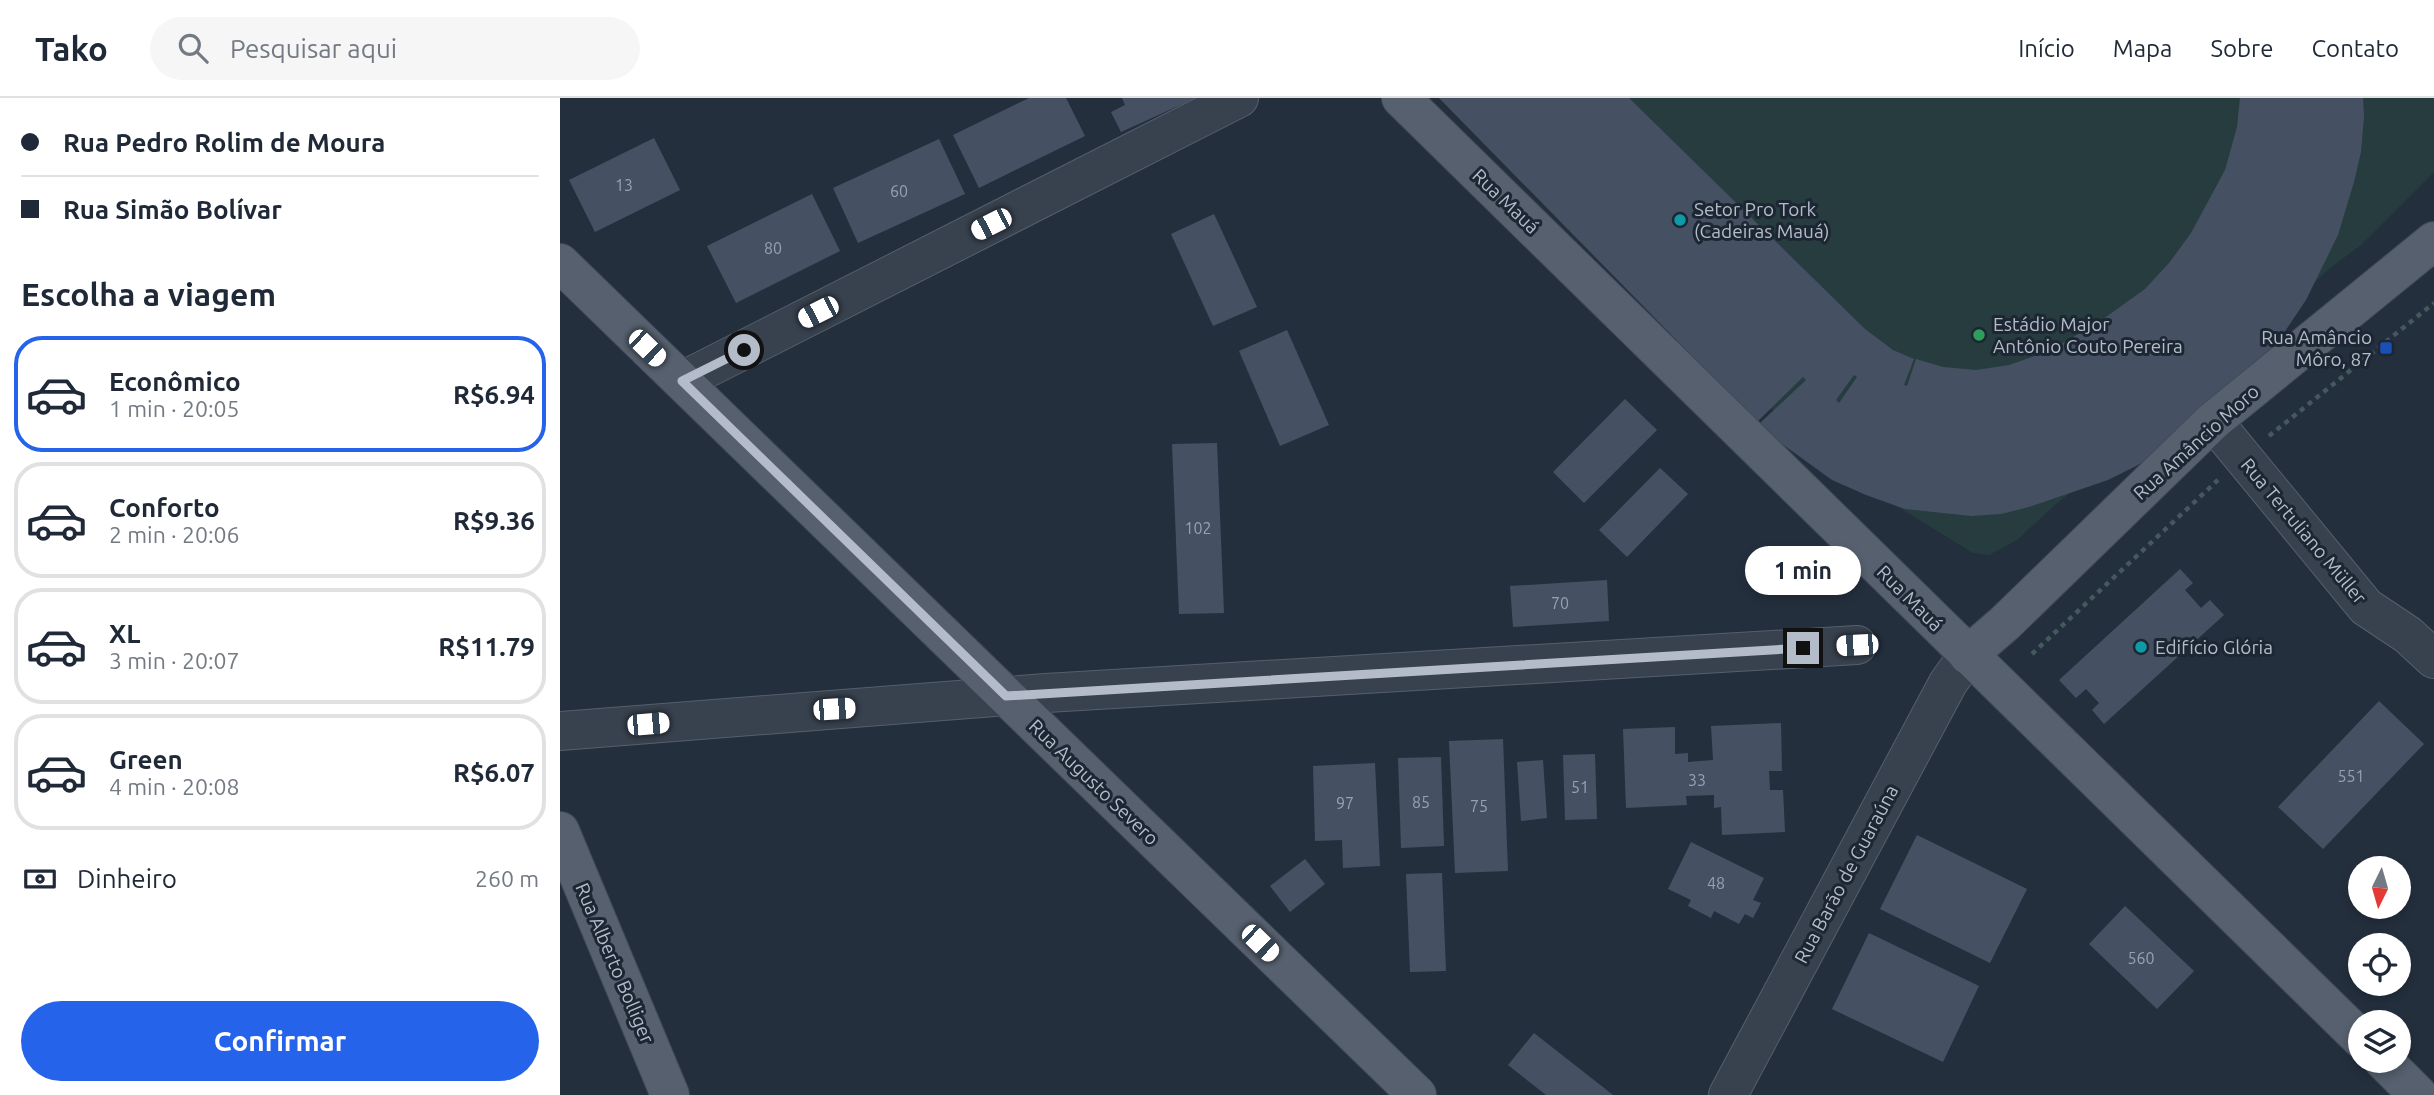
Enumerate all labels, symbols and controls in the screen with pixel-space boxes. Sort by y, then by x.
search box [150,17,640,80]
icon: search [174,29,212,67]
text: Tako [35,30,108,67]
text: Pesquisar aqui [230,34,397,63]
text: Início [2018,35,2075,62]
text: Mapa [2113,35,2172,62]
text: Sobre [2210,35,2273,62]
text: Contato [2311,35,2399,62]
text: Rua Pedro Rolim de Moura [63,128,385,157]
street label: Rua Mauá [1468,164,1544,238]
house number: 13 [615,176,633,194]
house number: 60 [890,182,908,200]
text: Rua Simão Bolívar [63,195,282,224]
place label: Setor Pro Tork (Cadeiras Mauá) [1694,198,1829,242]
car [968,205,1015,243]
marker: Setor Pro Tork (Cadeiras Mauá) [1672,212,1688,228]
house number: 80 [764,239,782,257]
text: Escolha a viagem [21,276,276,312]
car [795,293,842,331]
place label: Estádio Major Antônio Couto Pereira [1993,313,2183,357]
car [625,326,670,370]
place label: Rua Amâncio Môro, 87 [2261,326,2372,370]
marker: Estádio Major Antônio Couto Pereira [1971,327,1987,343]
route start [728,334,760,366]
marker: Rua Amâncio Môro, 87 [2378,340,2394,356]
icon: car [25,363,88,426]
text: Econômico [109,367,241,396]
text: R$6.94 [453,380,535,409]
street label: Rua Amâncio Moro [2129,380,2263,504]
text: 1 min · 20:05 [109,396,240,421]
street label: Rua Tertuliano Müller [2237,454,2371,608]
icon: car [25,489,88,552]
text: Conforto [109,493,220,522]
text: R$9.36 [453,506,535,535]
house number: 102 [1184,519,1212,537]
text: 2 min · 20:06 [109,522,240,547]
callout: 1 min [1745,546,1861,596]
text: 1 min [1774,558,1832,583]
street label: Rua Mauá [1873,561,1947,635]
house number: 70 [1551,594,1569,612]
icon: car [25,615,88,678]
text: XL [109,619,140,648]
text: R$11.79 [438,632,535,661]
route end [1787,632,1819,664]
car [1836,633,1879,657]
place label: Edifício Glória [2155,636,2273,658]
marker: Edifício Glória [2133,639,2149,655]
text: 3 min · 20:07 [109,648,240,673]
car [813,697,856,721]
car [627,712,670,736]
street label: Rua Augusto Severo [1025,715,1163,849]
icon: car [25,741,88,804]
text: Green [109,745,183,774]
text: R$6.07 [453,758,535,787]
house number: 551 [2337,767,2365,785]
house number: 33 [1688,771,1706,789]
text: 4 min · 20:08 [109,774,240,799]
house number: 51 [1571,778,1589,796]
street label: Rua Barão de Guaraúna [1790,781,1902,967]
house number: 85 [1412,793,1430,811]
house number: 97 [1336,794,1354,812]
house number: 75 [1470,797,1488,815]
north arrow [2348,856,2412,919]
map controls [2348,856,2411,1073]
icon: cash [21,860,59,898]
text: Dinheiro [77,864,177,893]
text: 260 m [475,866,539,891]
house number: 48 [1707,874,1725,892]
street label: Rua Alberto Bolliger [571,879,659,1047]
car [1238,921,1283,965]
button: locate [2348,933,2411,996]
house number: 560 [2127,949,2155,967]
button: Confirmar [21,1001,539,1081]
button: layers [2348,1010,2411,1073]

